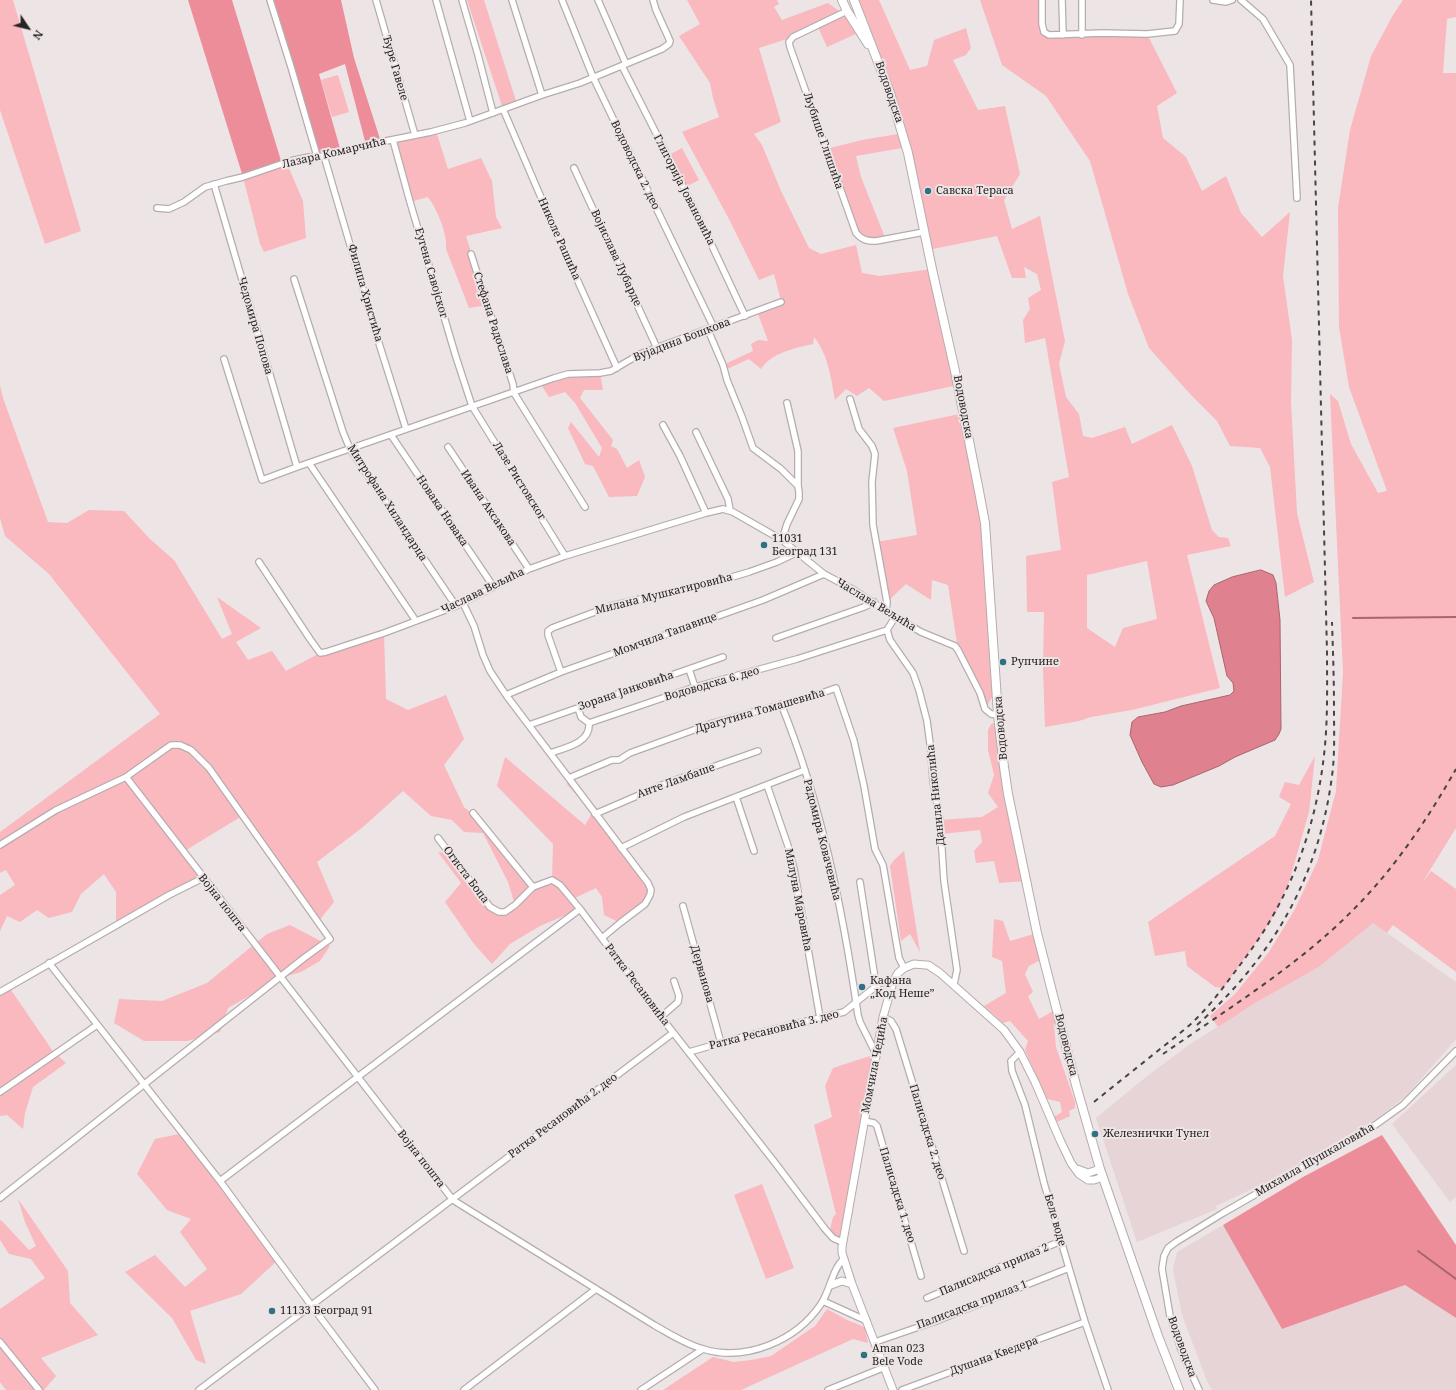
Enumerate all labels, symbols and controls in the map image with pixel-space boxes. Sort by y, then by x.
north arrow [8,8,48,48]
text: N [30,27,47,43]
street label: Ђуре Гавеле [379,34,411,102]
street label: Водоводска [872,60,906,124]
street label: Љубише Глишића [800,91,846,191]
street label: Водоводска 2. део [608,118,662,212]
street label: Глигорија Јовановића [650,132,718,248]
street label: Лазара Комарчића [281,135,387,171]
place label: Савска Тераса [936,184,1014,198]
marker: Савска Тераса [923,186,933,196]
street label: Николе Рашића [535,196,583,282]
street label: Војислава Лубарде [588,208,644,308]
street label: Еугена Савојског [412,226,450,320]
street label: Филипа Христића [345,242,385,344]
street label: Стефана Радослава [470,271,516,375]
street label: Чедомира Попова [235,276,275,376]
street label: Вујадина Бошкова [632,315,732,365]
street label: Водоводска [950,374,976,440]
street label: Лазе Ристовског [490,440,548,522]
street label: Митрофана Хиландарца [344,442,430,564]
street label: Ивана Аксакова [458,467,518,549]
street label: Новака Новака [413,473,471,549]
place label: 11031 Београд 131 [772,532,838,558]
marker: 11031 Београд 131 [759,540,769,550]
street label: Часлава Вељића [439,565,527,617]
street label: Милана Мушкатировића [594,571,734,617]
street label: Часлава Вељића [834,576,918,634]
street label: Момчила Тапавице [611,610,719,660]
place label: Рупчине [1011,655,1059,669]
marker: Рупчине [998,657,1008,667]
street label: Водоводска 6. део [663,664,761,704]
street label: Зорана Јанковића [576,668,676,714]
street label: Драгутина Томашевића [694,686,826,736]
street label: Водоводска [992,695,1010,761]
street label: Данила Николића [924,744,948,846]
street label: Анте Ламбаше [635,761,717,801]
street label: Радомира Ковачевића [800,778,844,902]
street label: Огиста Бопа [440,844,492,906]
street label: Милуна Маровића [782,847,814,953]
street label: Војна пошта [195,871,249,935]
street label: Ратка Ресановића [602,941,672,1029]
street label: Дерванова [687,944,717,1004]
place label: Кафана „Код Неше” [870,974,935,1000]
marker: Кафана „Код Неше” [857,982,867,992]
street label: Ратка Ресановића 3. део [708,1007,840,1053]
street label: Водоводска [1052,1012,1080,1078]
street label: Момчила Чедића [859,1016,891,1114]
street label: Ратка Ресановића 2. део [506,1071,620,1161]
street label: Палисадска 2. део [906,1083,948,1181]
street label: Михаила Шушкаловића [1253,1120,1377,1200]
street label: Војна пошта [394,1127,448,1191]
place label: Железнички Тунел [1103,1127,1209,1141]
marker: Железнички Тунел [1090,1129,1100,1139]
street label: Палисадска 1. део [876,1146,918,1244]
street label: Беле воде [1041,1193,1069,1247]
street label: Палисадска прилаз 2 [937,1241,1051,1299]
street label: Палисадска прилаз 1 [915,1278,1029,1332]
place label: 11133 Београд 91 [280,1304,373,1318]
marker: 11133 Београд 91 [267,1306,277,1316]
street label: Водоводска [1165,1315,1199,1379]
street label: Душана Кведера [948,1334,1040,1378]
place label: Aman 023 Bele Vode [872,1342,925,1368]
marker: Aman 023 Bele Vode [859,1350,869,1360]

